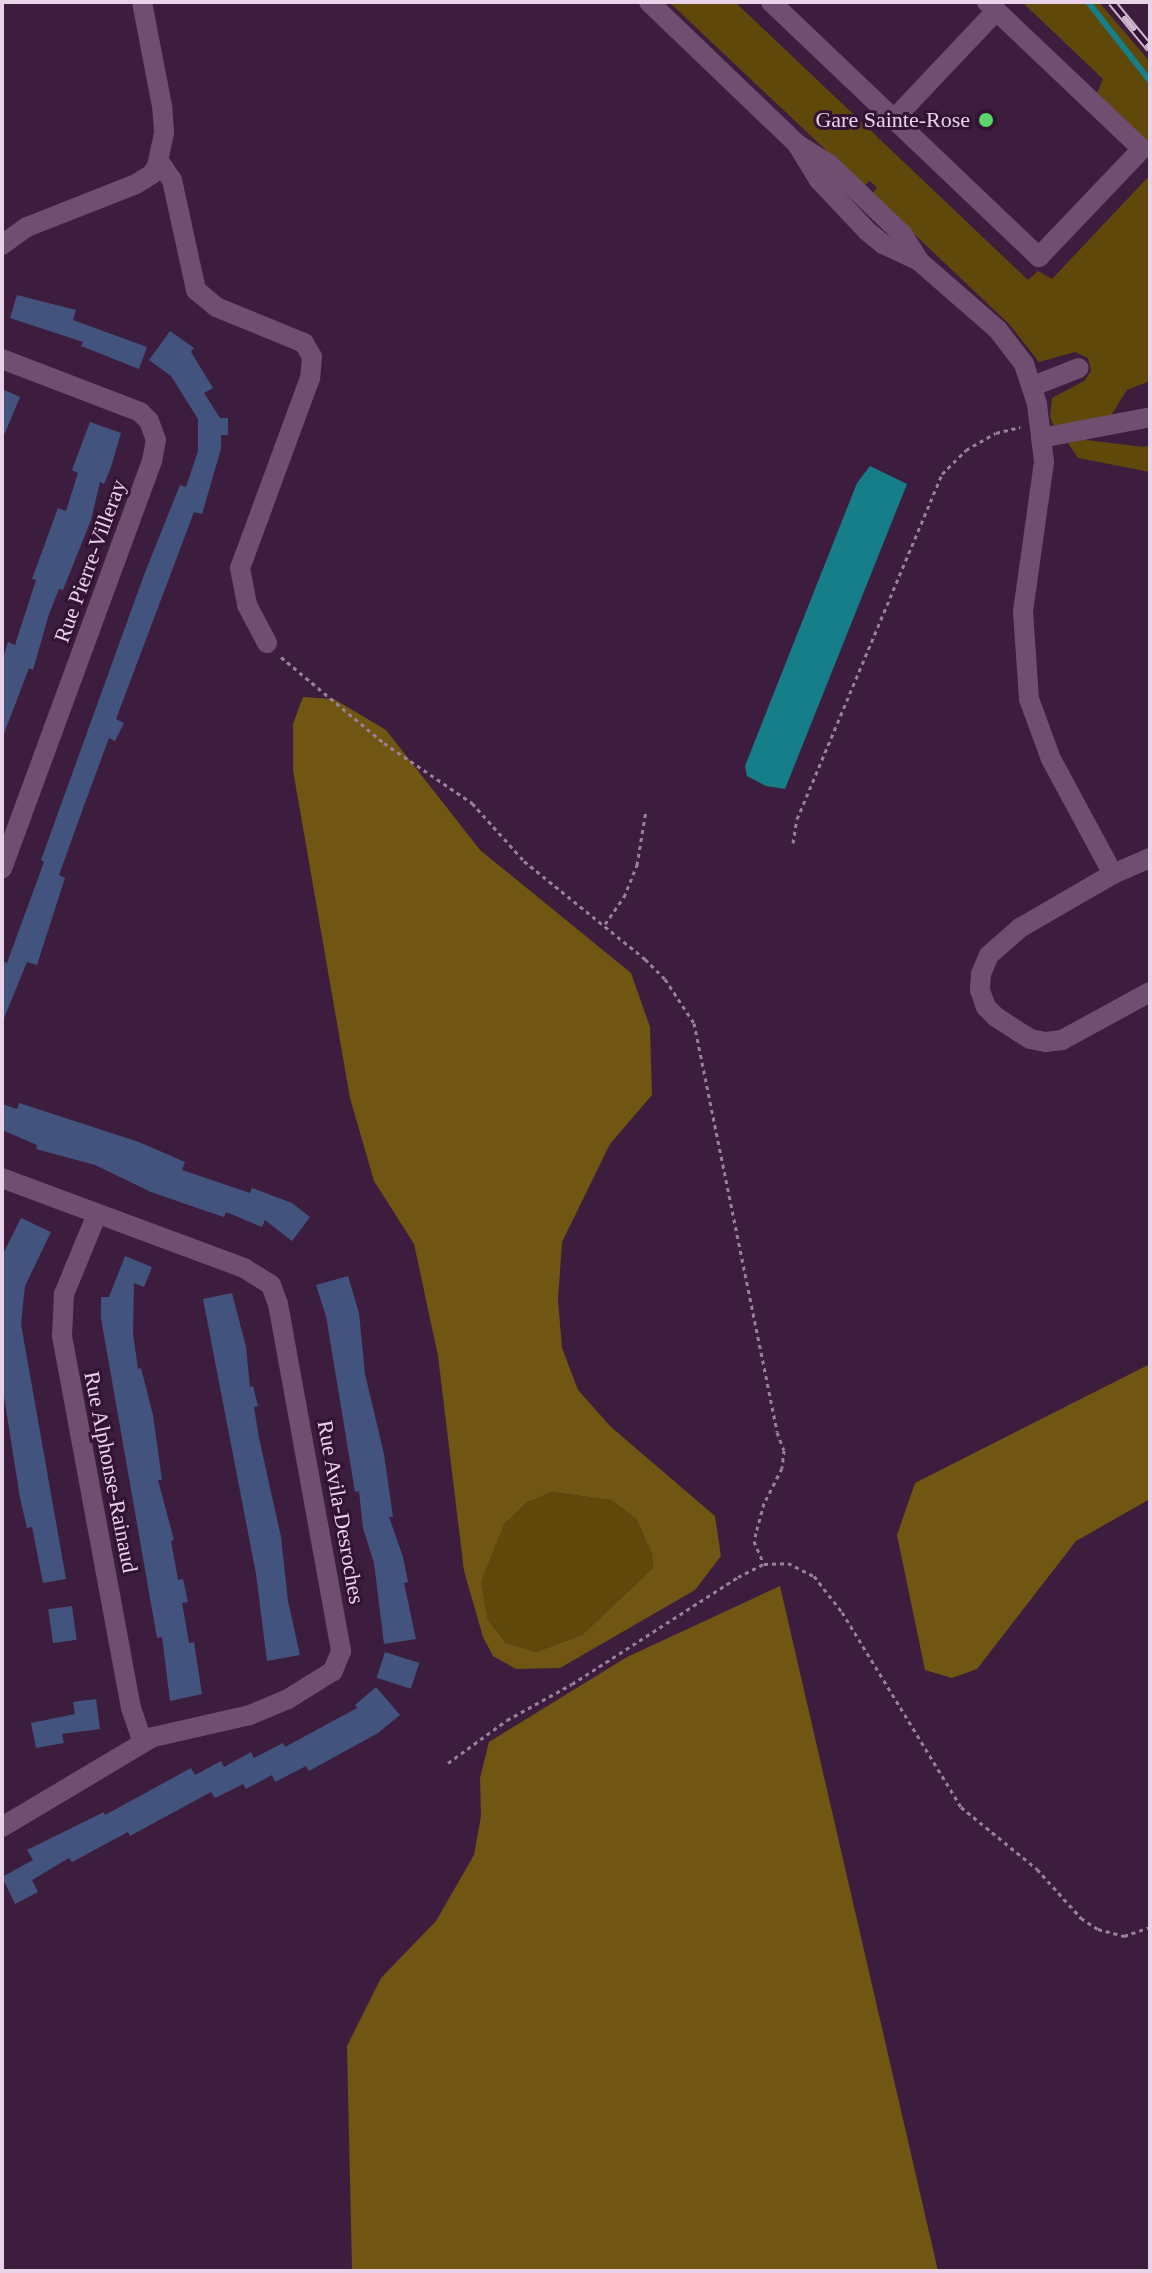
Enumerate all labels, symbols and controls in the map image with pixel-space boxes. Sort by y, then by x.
place label: Gare Sainte-Rose [815,107,970,133]
marker: Gare Sainte-Rose [977,111,995,129]
street label: Rue Pierre-Villeray [48,476,132,646]
street label: Rue Alphonse-Rainaud [78,1368,144,1576]
street label: Rue Avila-Desroches [312,1418,370,1606]

